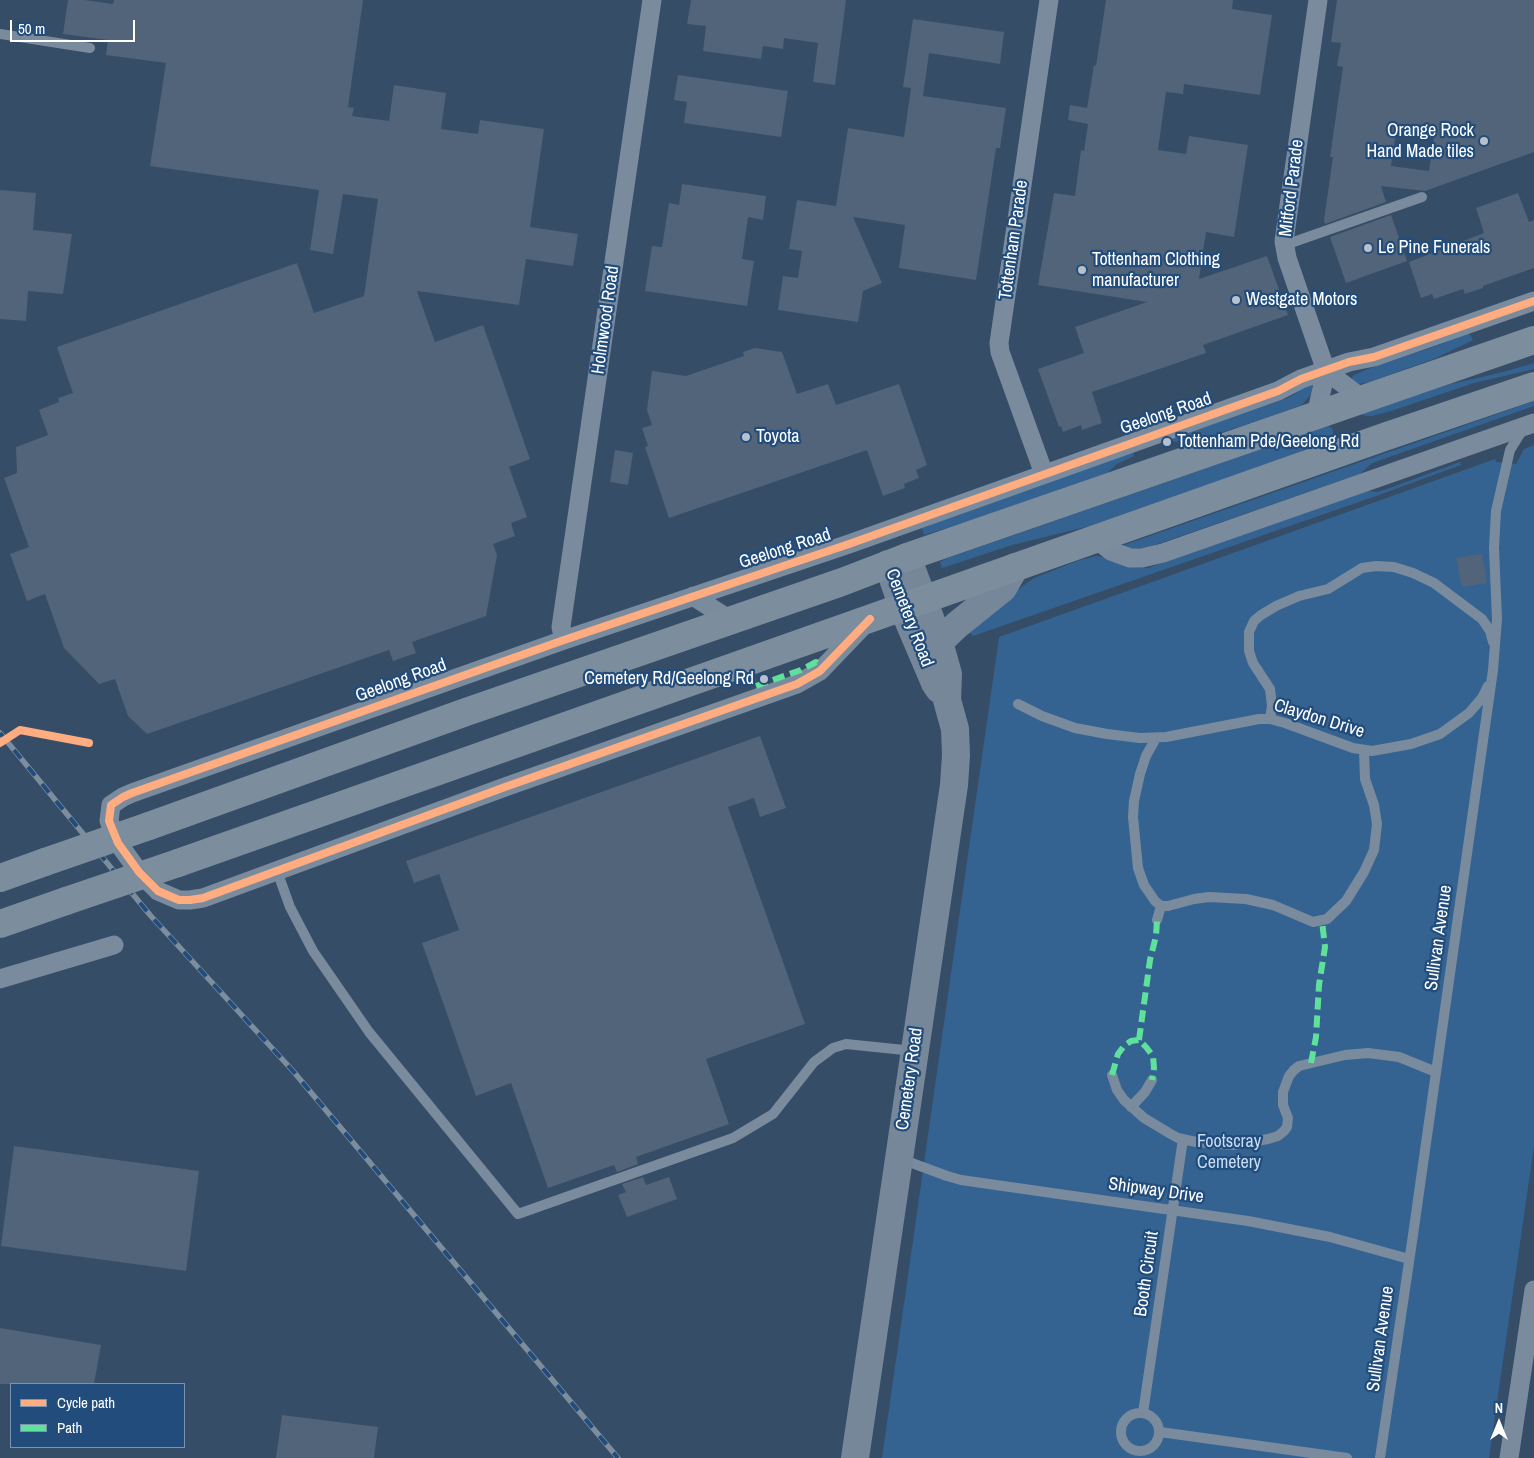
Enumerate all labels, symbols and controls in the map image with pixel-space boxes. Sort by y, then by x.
scale bar [12,10,138,42]
text: 50 m [18,18,45,39]
place label: Orange Rock Hand Made tiles [1367,120,1474,162]
marker: Orange Rock Hand Made tiles [1478,135,1490,147]
street label: Mitford Parade [1275,138,1309,238]
street label: Tottenham Parade [995,179,1033,301]
place label: Le Pine Funerals [1378,237,1490,259]
marker: Le Pine Funerals [1362,242,1374,254]
place label: Tottenham Clothing manufacturer [1092,249,1220,292]
street label: Holmwood Road [588,264,624,376]
marker: Tottenham Clothing manufacturer [1076,264,1088,276]
place label: Westgate Motors [1246,289,1357,311]
marker: Westgate Motors [1230,294,1242,306]
street label: Geelong Road [1117,388,1215,440]
place label: Toyota [756,426,799,448]
marker: Toyota [740,431,752,443]
place label: Tottenham Pde/Geelong Rd [1177,431,1359,453]
marker: Tottenham Pde/Geelong Rd [1161,436,1173,448]
street label: Geelong Road [736,524,834,574]
street label: Cemetery Road [880,566,938,670]
street label: Geelong Road [353,655,449,707]
place label: Cemetery Rd/Geelong Rd [584,668,754,690]
marker: Cemetery Rd/Geelong Rd [758,673,770,685]
street label: Claydon Drive [1271,695,1367,743]
street label: Sullivan Avenue [1421,884,1457,992]
street label: Cemetery Road [892,1026,928,1132]
park label: Footscray Cemetery [1197,1131,1261,1174]
street label: Shipway Drive [1107,1174,1205,1208]
street label: Booth Circuit [1130,1230,1164,1318]
street label: Sullivan Avenue [1363,1285,1399,1393]
legend [10,1383,185,1448]
text: Cycle path [57,1392,115,1413]
north arrow [1474,1398,1524,1448]
text: N [1495,1399,1503,1417]
text: Path [57,1417,82,1438]

